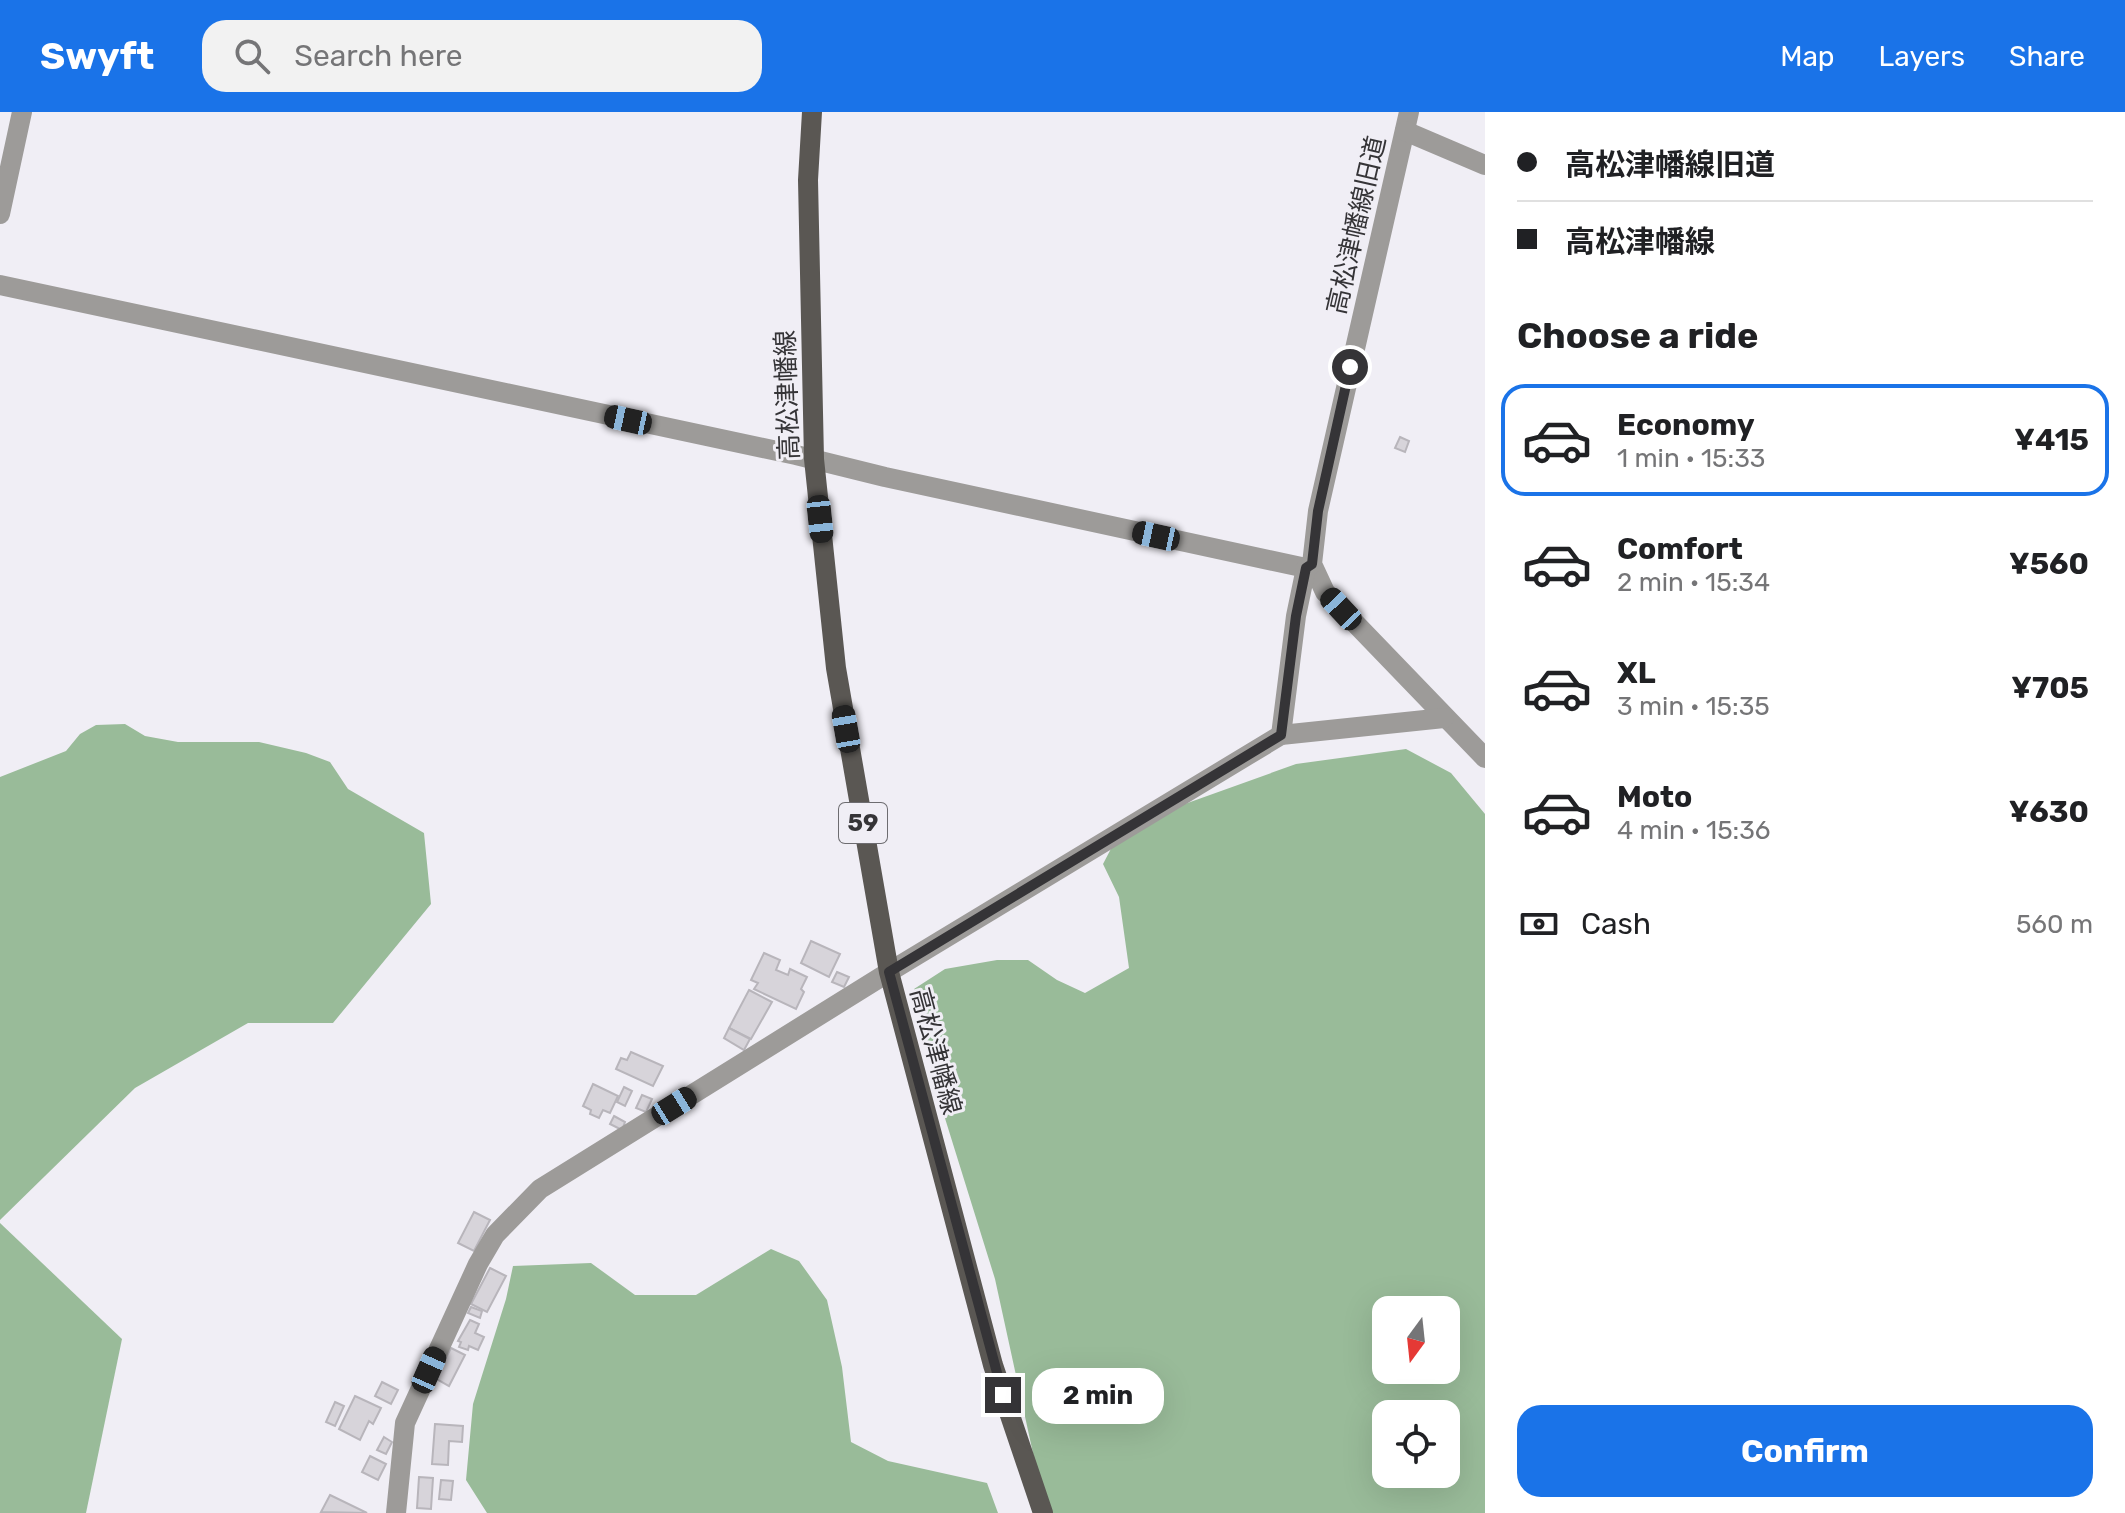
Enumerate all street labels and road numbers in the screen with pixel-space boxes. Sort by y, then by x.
street label: 高松津幡線旧道 [1321,133,1392,317]
street label: 高松津幡線 [770,329,805,460]
road number: 59 [839,803,887,843]
street label: 高松津幡線 [904,984,967,1118]

